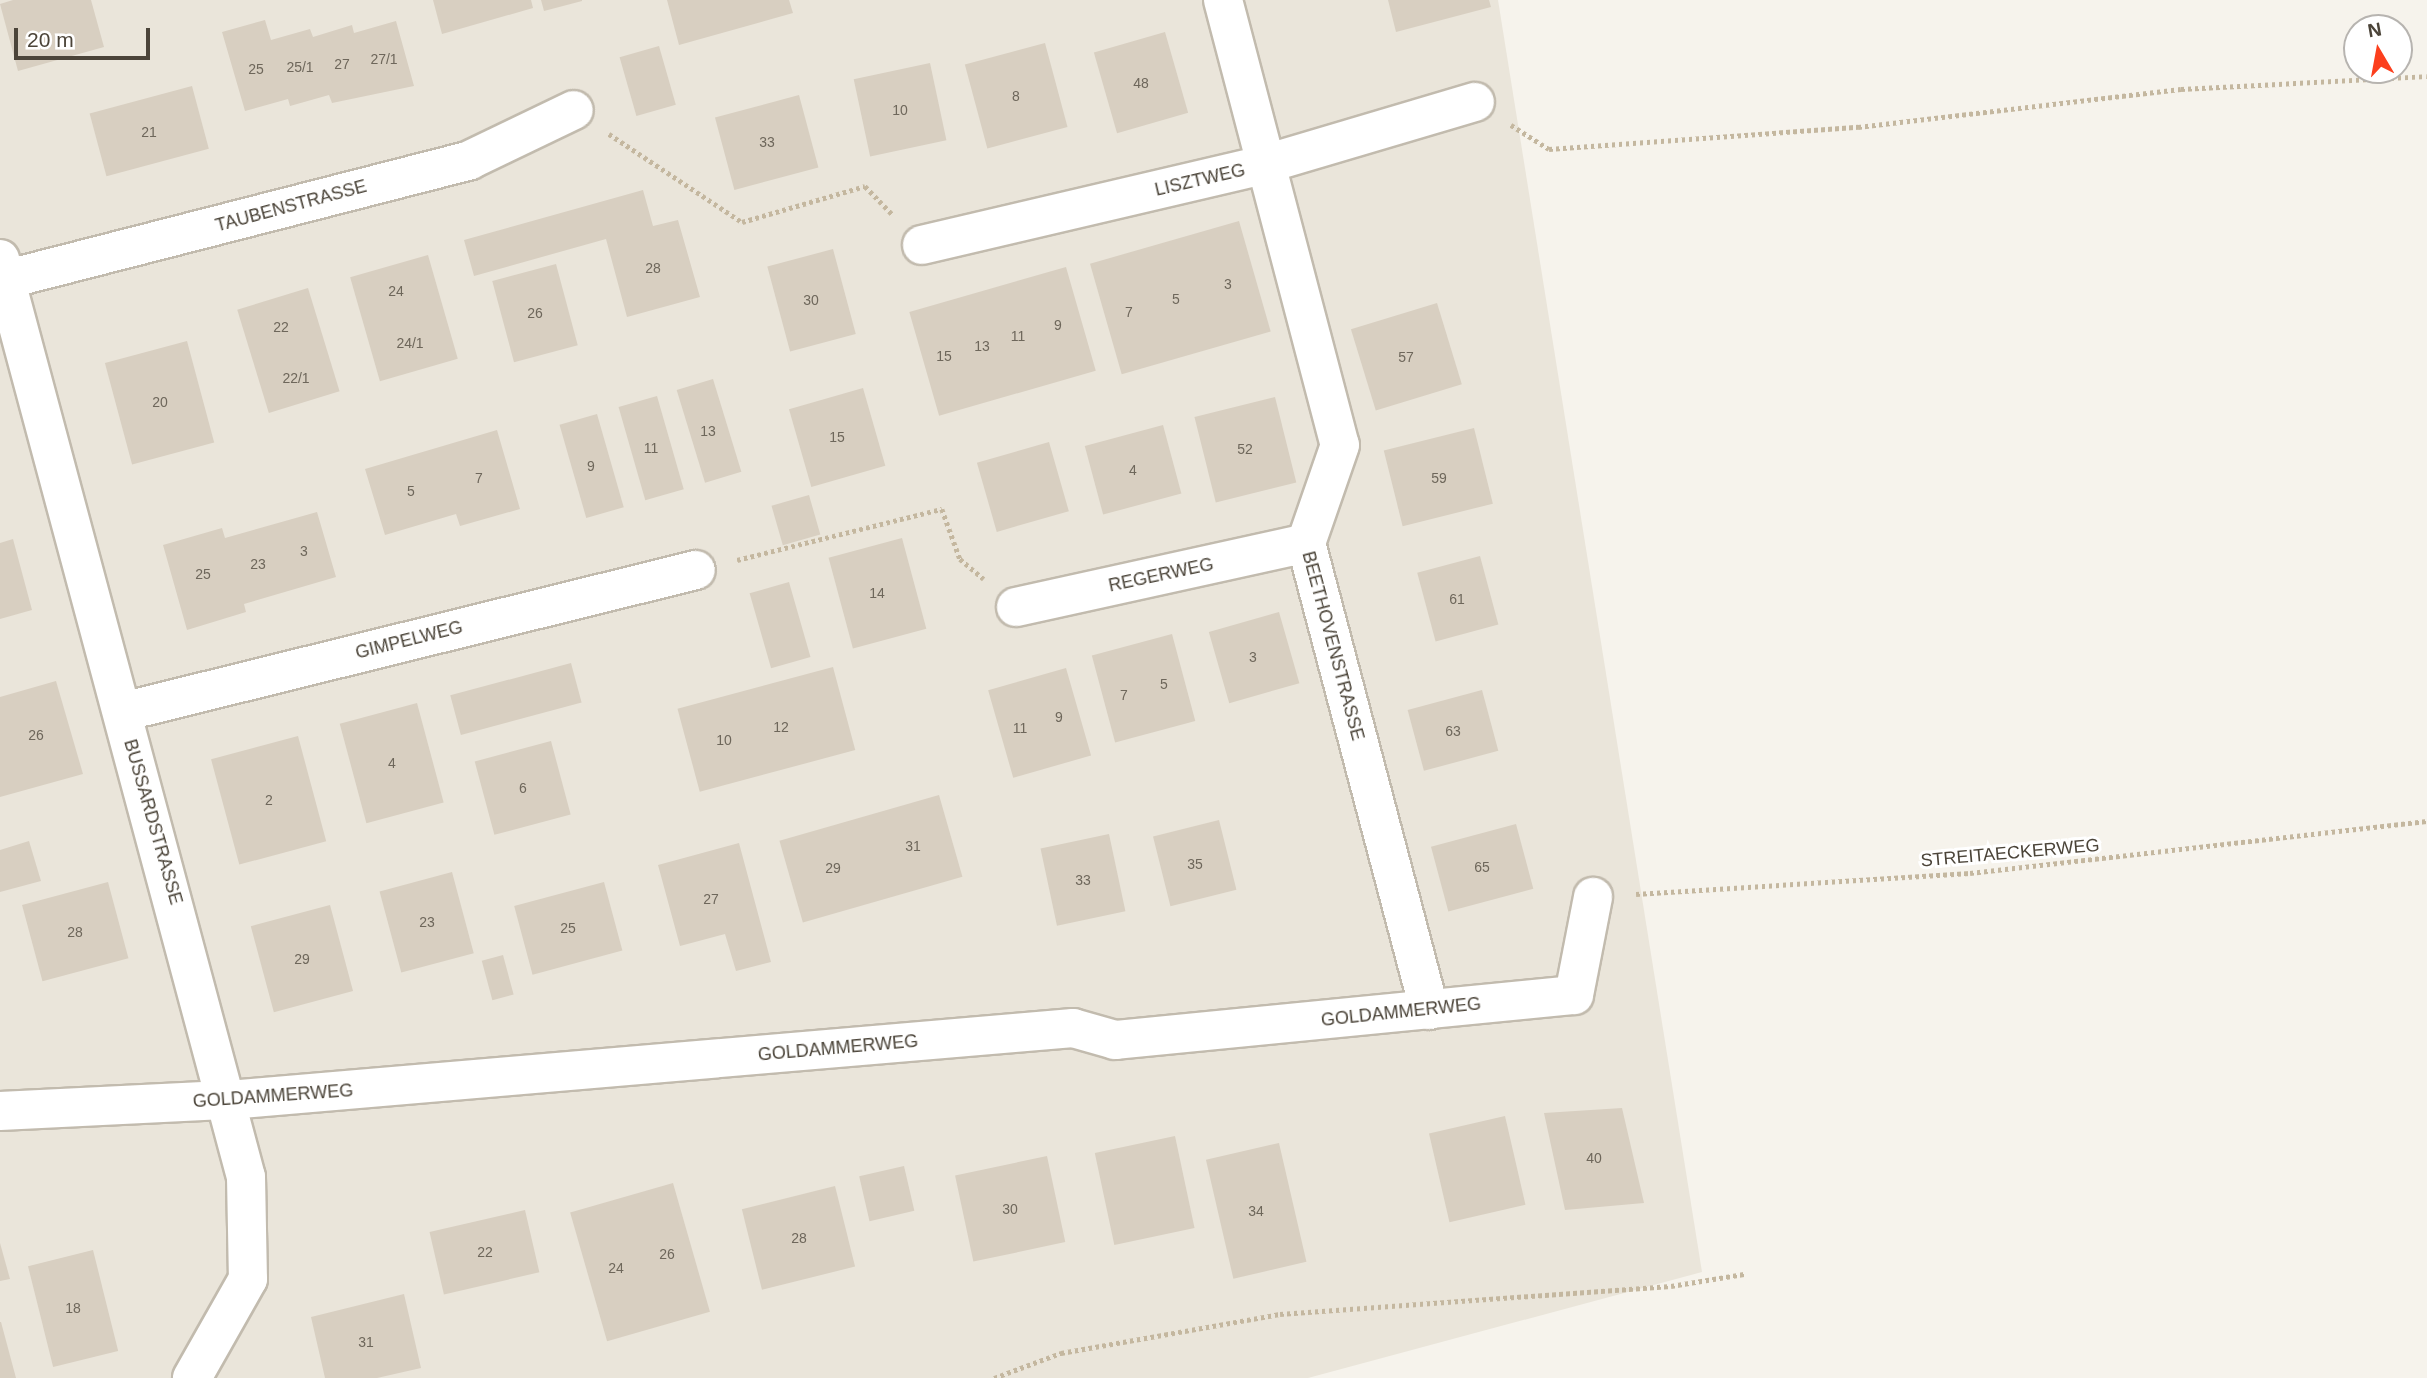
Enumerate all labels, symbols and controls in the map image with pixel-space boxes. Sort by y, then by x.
scale bar [18,14,154,58]
north arrow [2343,14,2413,84]
text: N [2366,18,2383,41]
text: 20 m [27,28,74,51]
house number: 27/1 [370,51,398,67]
house number: 27 [334,56,350,72]
house number: 25/1 [286,59,314,75]
house number: 25 [248,61,264,77]
house number: 48 [1133,75,1149,91]
house number: 8 [1012,88,1020,104]
house number: 10 [892,102,908,118]
house number: 21 [141,124,157,140]
house number: 33 [759,134,775,150]
street label: LISZTWEG [1153,159,1247,201]
street label: TAUBENSTRASSE [213,175,369,237]
house number: 28 [645,260,661,276]
house number: 3 [1224,276,1232,292]
house number: 24 [388,283,404,299]
house number: 5 [1172,291,1180,307]
house number: 30 [803,292,819,308]
house number: 7 [1125,304,1133,320]
house number: 26 [527,305,543,321]
house number: 9 [1054,317,1062,333]
house number: 22 [273,319,289,335]
house number: 11 [1011,328,1025,344]
house number: 24/1 [396,335,424,351]
house number: 13 [974,338,990,354]
house number: 15 [936,348,952,364]
house number: 57 [1398,349,1414,365]
house number: 22/1 [282,370,310,386]
house number: 20 [152,394,168,410]
house number: 13 [700,423,716,439]
house number: 15 [829,429,845,445]
house number: 11 [644,440,658,456]
house number: 52 [1237,441,1253,457]
house number: 9 [587,458,595,474]
house number: 4 [1129,462,1137,478]
house number: 7 [475,470,483,486]
house number: 59 [1431,470,1447,486]
house number: 5 [407,483,415,499]
house number: 3 [300,543,308,559]
street label: BEETHOVENSTRASSE [1297,549,1369,743]
street label: REGERWEG [1107,553,1215,597]
house number: 23 [250,556,266,572]
house number: 25 [195,566,211,582]
house number: 14 [869,585,885,601]
house number: 61 [1449,591,1465,607]
street label: GIMPELWEG [353,616,465,664]
house number: 3 [1249,649,1257,665]
house number: 5 [1160,676,1168,692]
house number: 7 [1120,687,1128,703]
house number: 9 [1055,709,1063,725]
house number: 12 [773,719,789,735]
house number: 11 [1013,720,1027,736]
house number: 63 [1445,723,1461,739]
house number: 26 [28,727,44,743]
house number: 10 [716,732,732,748]
street label: BUSSARDSTRASSE [119,737,187,907]
house number: 4 [388,755,396,771]
house number: 6 [519,780,527,796]
house number: 2 [265,792,273,808]
street label: STREITAECKERWEG [1920,834,2100,872]
house number: 31 [905,838,921,854]
house number: 35 [1187,856,1203,872]
house number: 65 [1474,859,1490,875]
house number: 29 [825,860,841,876]
house number: 33 [1075,872,1091,888]
house number: 27 [703,891,719,907]
house number: 23 [419,914,435,930]
house number: 25 [560,920,576,936]
house number: 28 [67,924,83,940]
house number: 29 [294,951,310,967]
street label: GOLDAMMERWEG [1320,993,1482,1031]
street label: GOLDAMMERWEG [757,1030,919,1066]
street label: GOLDAMMERWEG [192,1080,354,1112]
house number: 40 [1586,1150,1602,1166]
house number: 30 [1002,1201,1018,1217]
house number: 34 [1248,1203,1264,1219]
house number: 28 [791,1230,807,1246]
house number: 22 [477,1244,493,1260]
house number: 26 [659,1246,675,1262]
house number: 24 [608,1260,624,1276]
house number: 18 [65,1300,81,1316]
house number: 31 [358,1334,374,1350]

